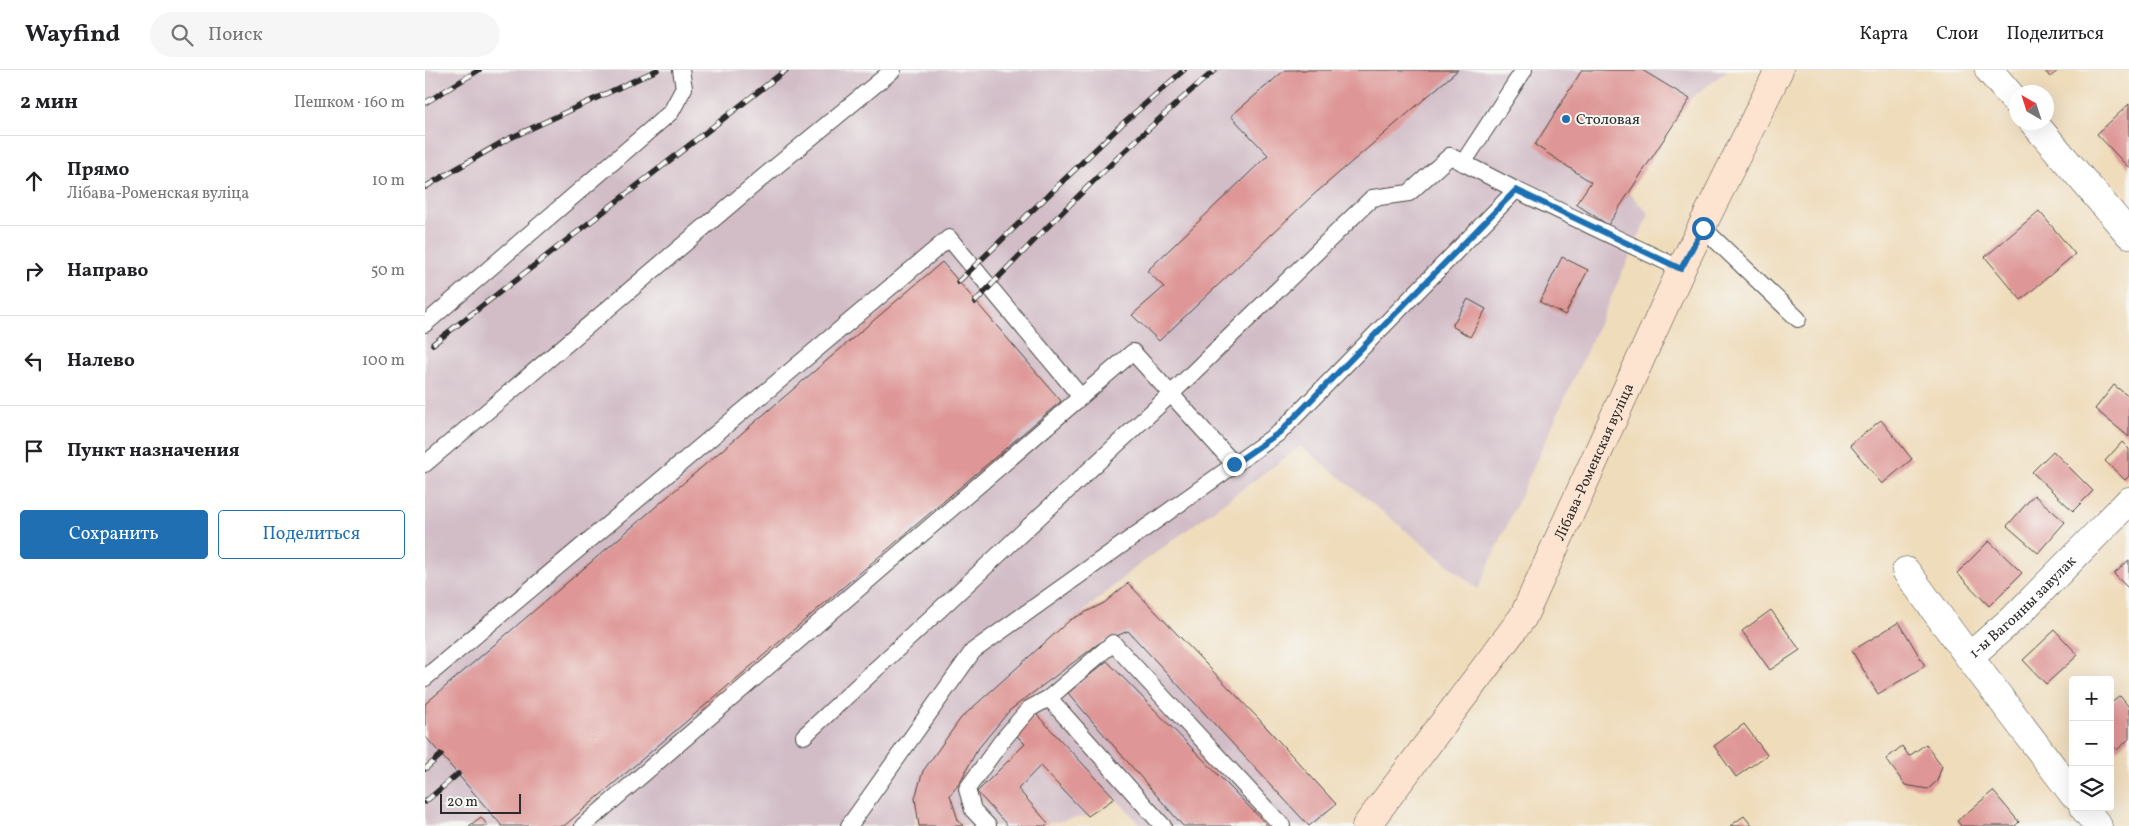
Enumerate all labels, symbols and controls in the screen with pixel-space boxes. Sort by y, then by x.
search box [150,12,500,57]
text: Wayfind [25,18,120,52]
icon: search [168,21,196,49]
text: Поиск [208,22,263,48]
text: Карта [1860,22,1908,47]
text: Слои [1936,22,1978,47]
text: Поделиться [2006,22,2104,47]
north arrow [2009,85,2054,130]
text: 2 мин [20,88,78,117]
text: Пешком · 160 m [294,92,405,114]
place label: Столовая [1576,110,1640,131]
marker: Столовая [1560,113,1572,125]
text: Прямо [67,157,129,183]
icon: ahead [20,167,48,195]
text: 10 m [372,170,405,192]
text: Лібава-Роменская вуліца [67,183,249,205]
route start [1692,217,1715,240]
icon: right [20,257,48,285]
text: Направо [67,258,149,284]
text: 50 m [371,260,405,282]
icon: left [20,347,48,375]
text: Налево [67,348,135,374]
text: 100 m [362,350,405,372]
street label: Лібава-Роменская вуліца [1550,380,1640,545]
icon: arrive [20,437,48,465]
text: Пункт назначения [67,438,240,464]
route end [1223,453,1246,476]
button: Сохранить [20,510,208,559]
button: Поделиться [218,510,405,559]
street label: 1-ы Вагонны завулак [1965,552,2082,664]
map controls [2069,676,2114,811]
button: + [2069,676,2114,721]
button: − [2069,721,2114,766]
button: layers [2069,766,2114,811]
scale bar [440,791,521,814]
text: 20 m [447,793,478,812]

